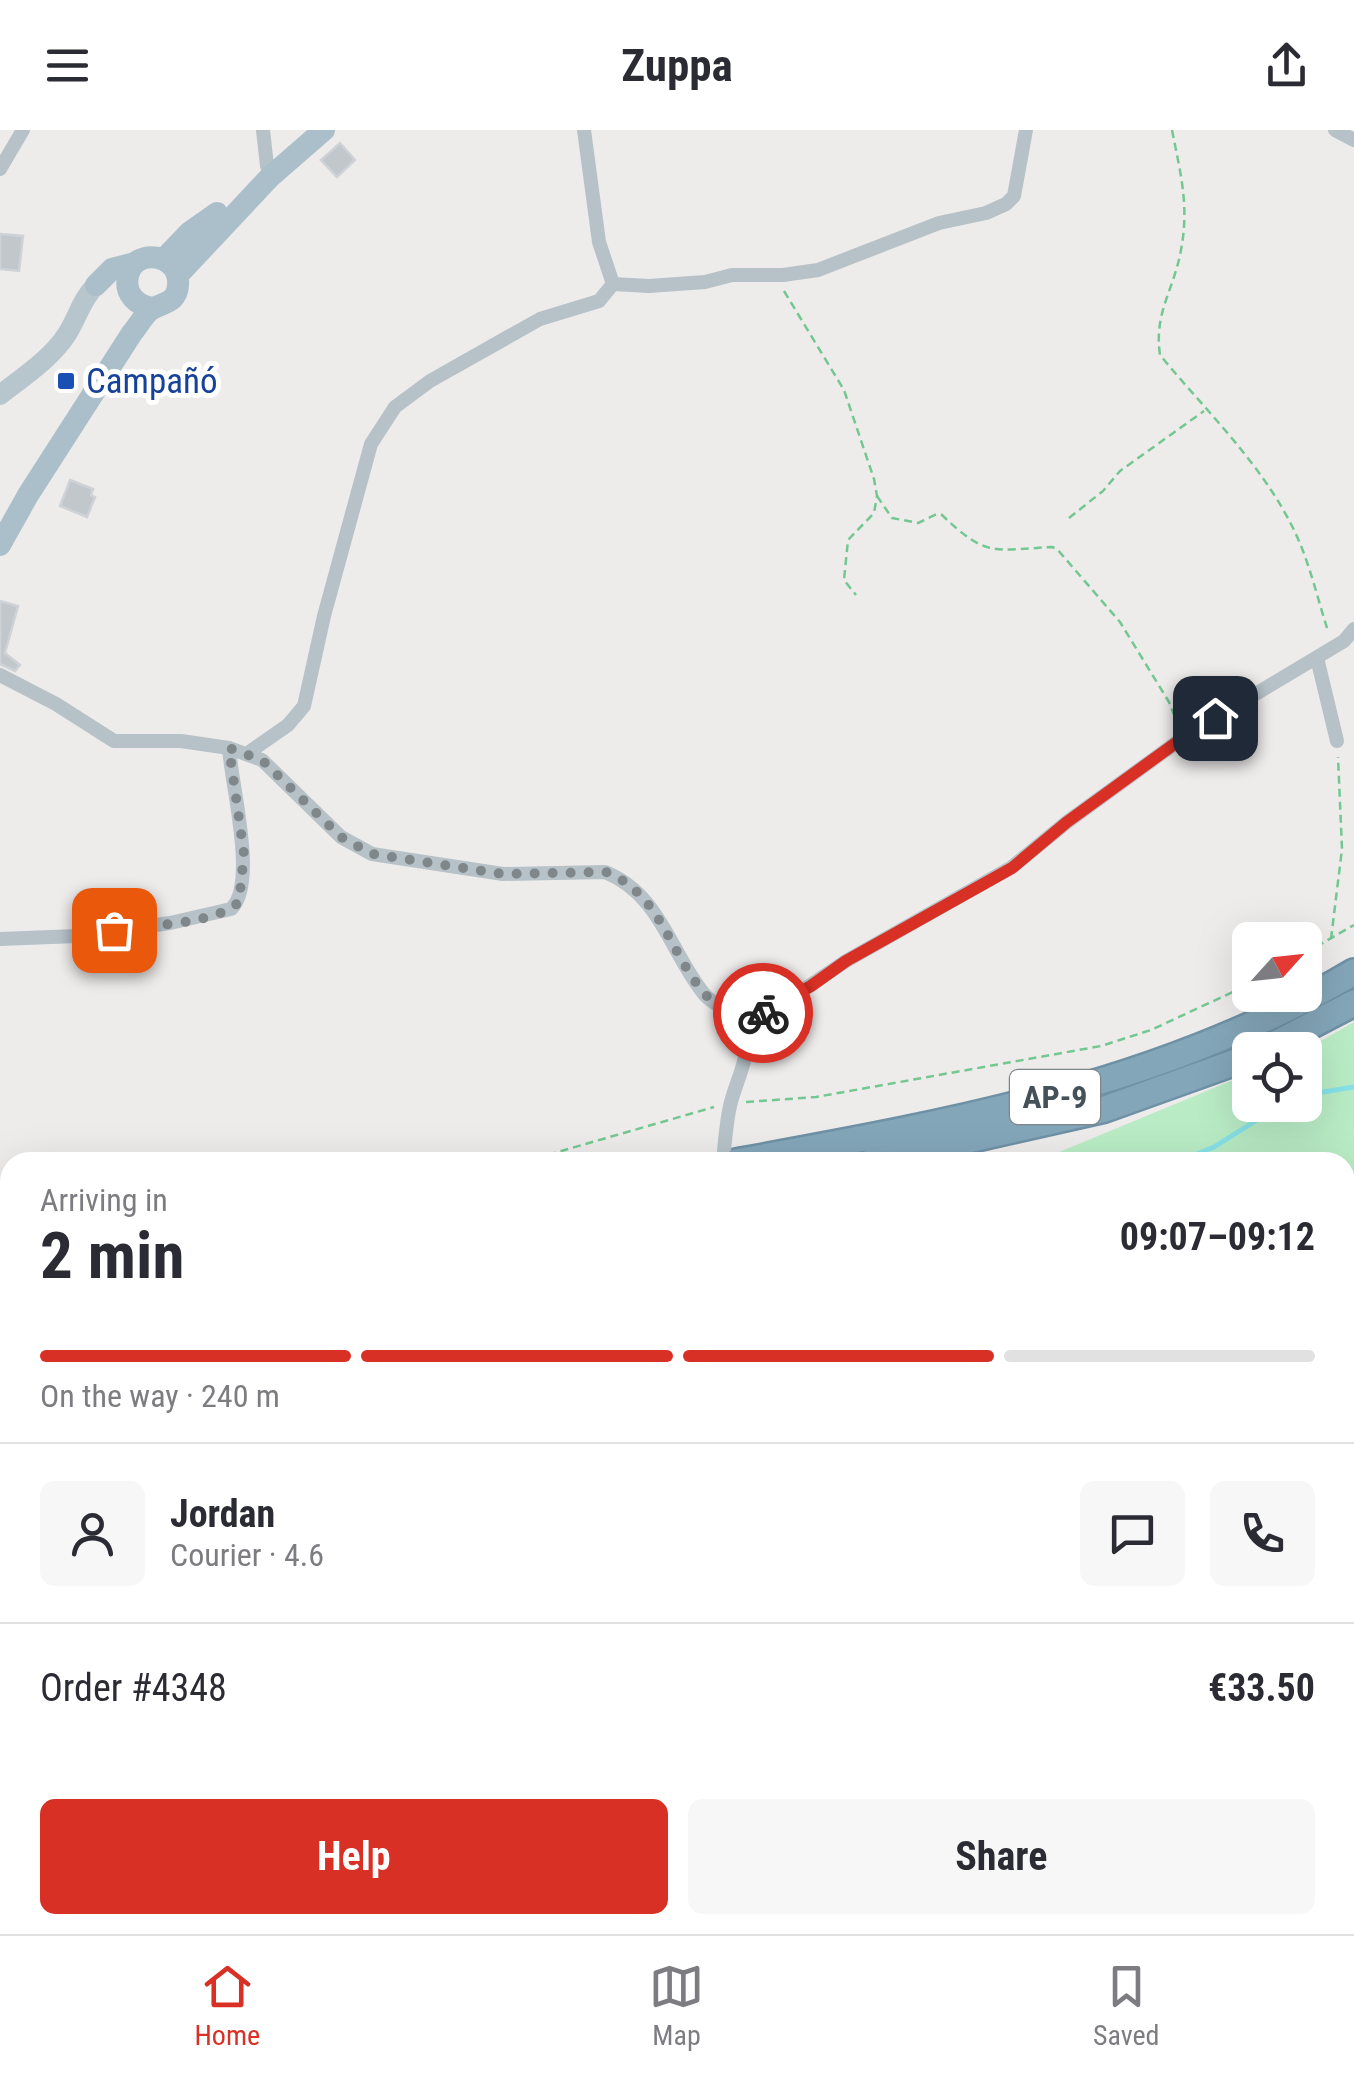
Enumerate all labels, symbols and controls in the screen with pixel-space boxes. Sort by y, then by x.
icon: menu [40,38,95,93]
icon: share [1259,38,1314,93]
text: Zuppa [621,39,733,92]
place label: Campañó [86,361,218,402]
marker: Campañó [55,370,77,392]
pin [1173,676,1258,761]
icon: home [1188,691,1243,746]
pin [72,888,157,973]
icon: bag [87,903,142,958]
north arrow [1232,922,1322,1012]
map controls [1232,922,1322,1122]
courier [713,963,813,1063]
icon: bike [736,986,791,1041]
button: locate [1232,1032,1322,1122]
road number: AP-9 [1010,1070,1100,1124]
text: Arriving in [40,1181,168,1219]
text: 09:07–09:12 [1120,1215,1315,1259]
text: 2 min [40,1218,184,1294]
text: On the way · 240 m [40,1377,280,1415]
button: person [40,1481,145,1586]
button: chat [1080,1481,1185,1586]
button: phone [1210,1481,1315,1586]
text: Jordan [170,1492,275,1536]
text: Courier · 4.6 [170,1536,324,1574]
text: Order #4348 [40,1666,227,1710]
text: €33.50 [1208,1666,1315,1710]
button: Help [40,1799,668,1914]
button: Share [688,1799,1315,1914]
tab: Home [194,1959,260,2052]
tab: Map [649,1959,704,2052]
tab: Saved [1093,1959,1160,2052]

